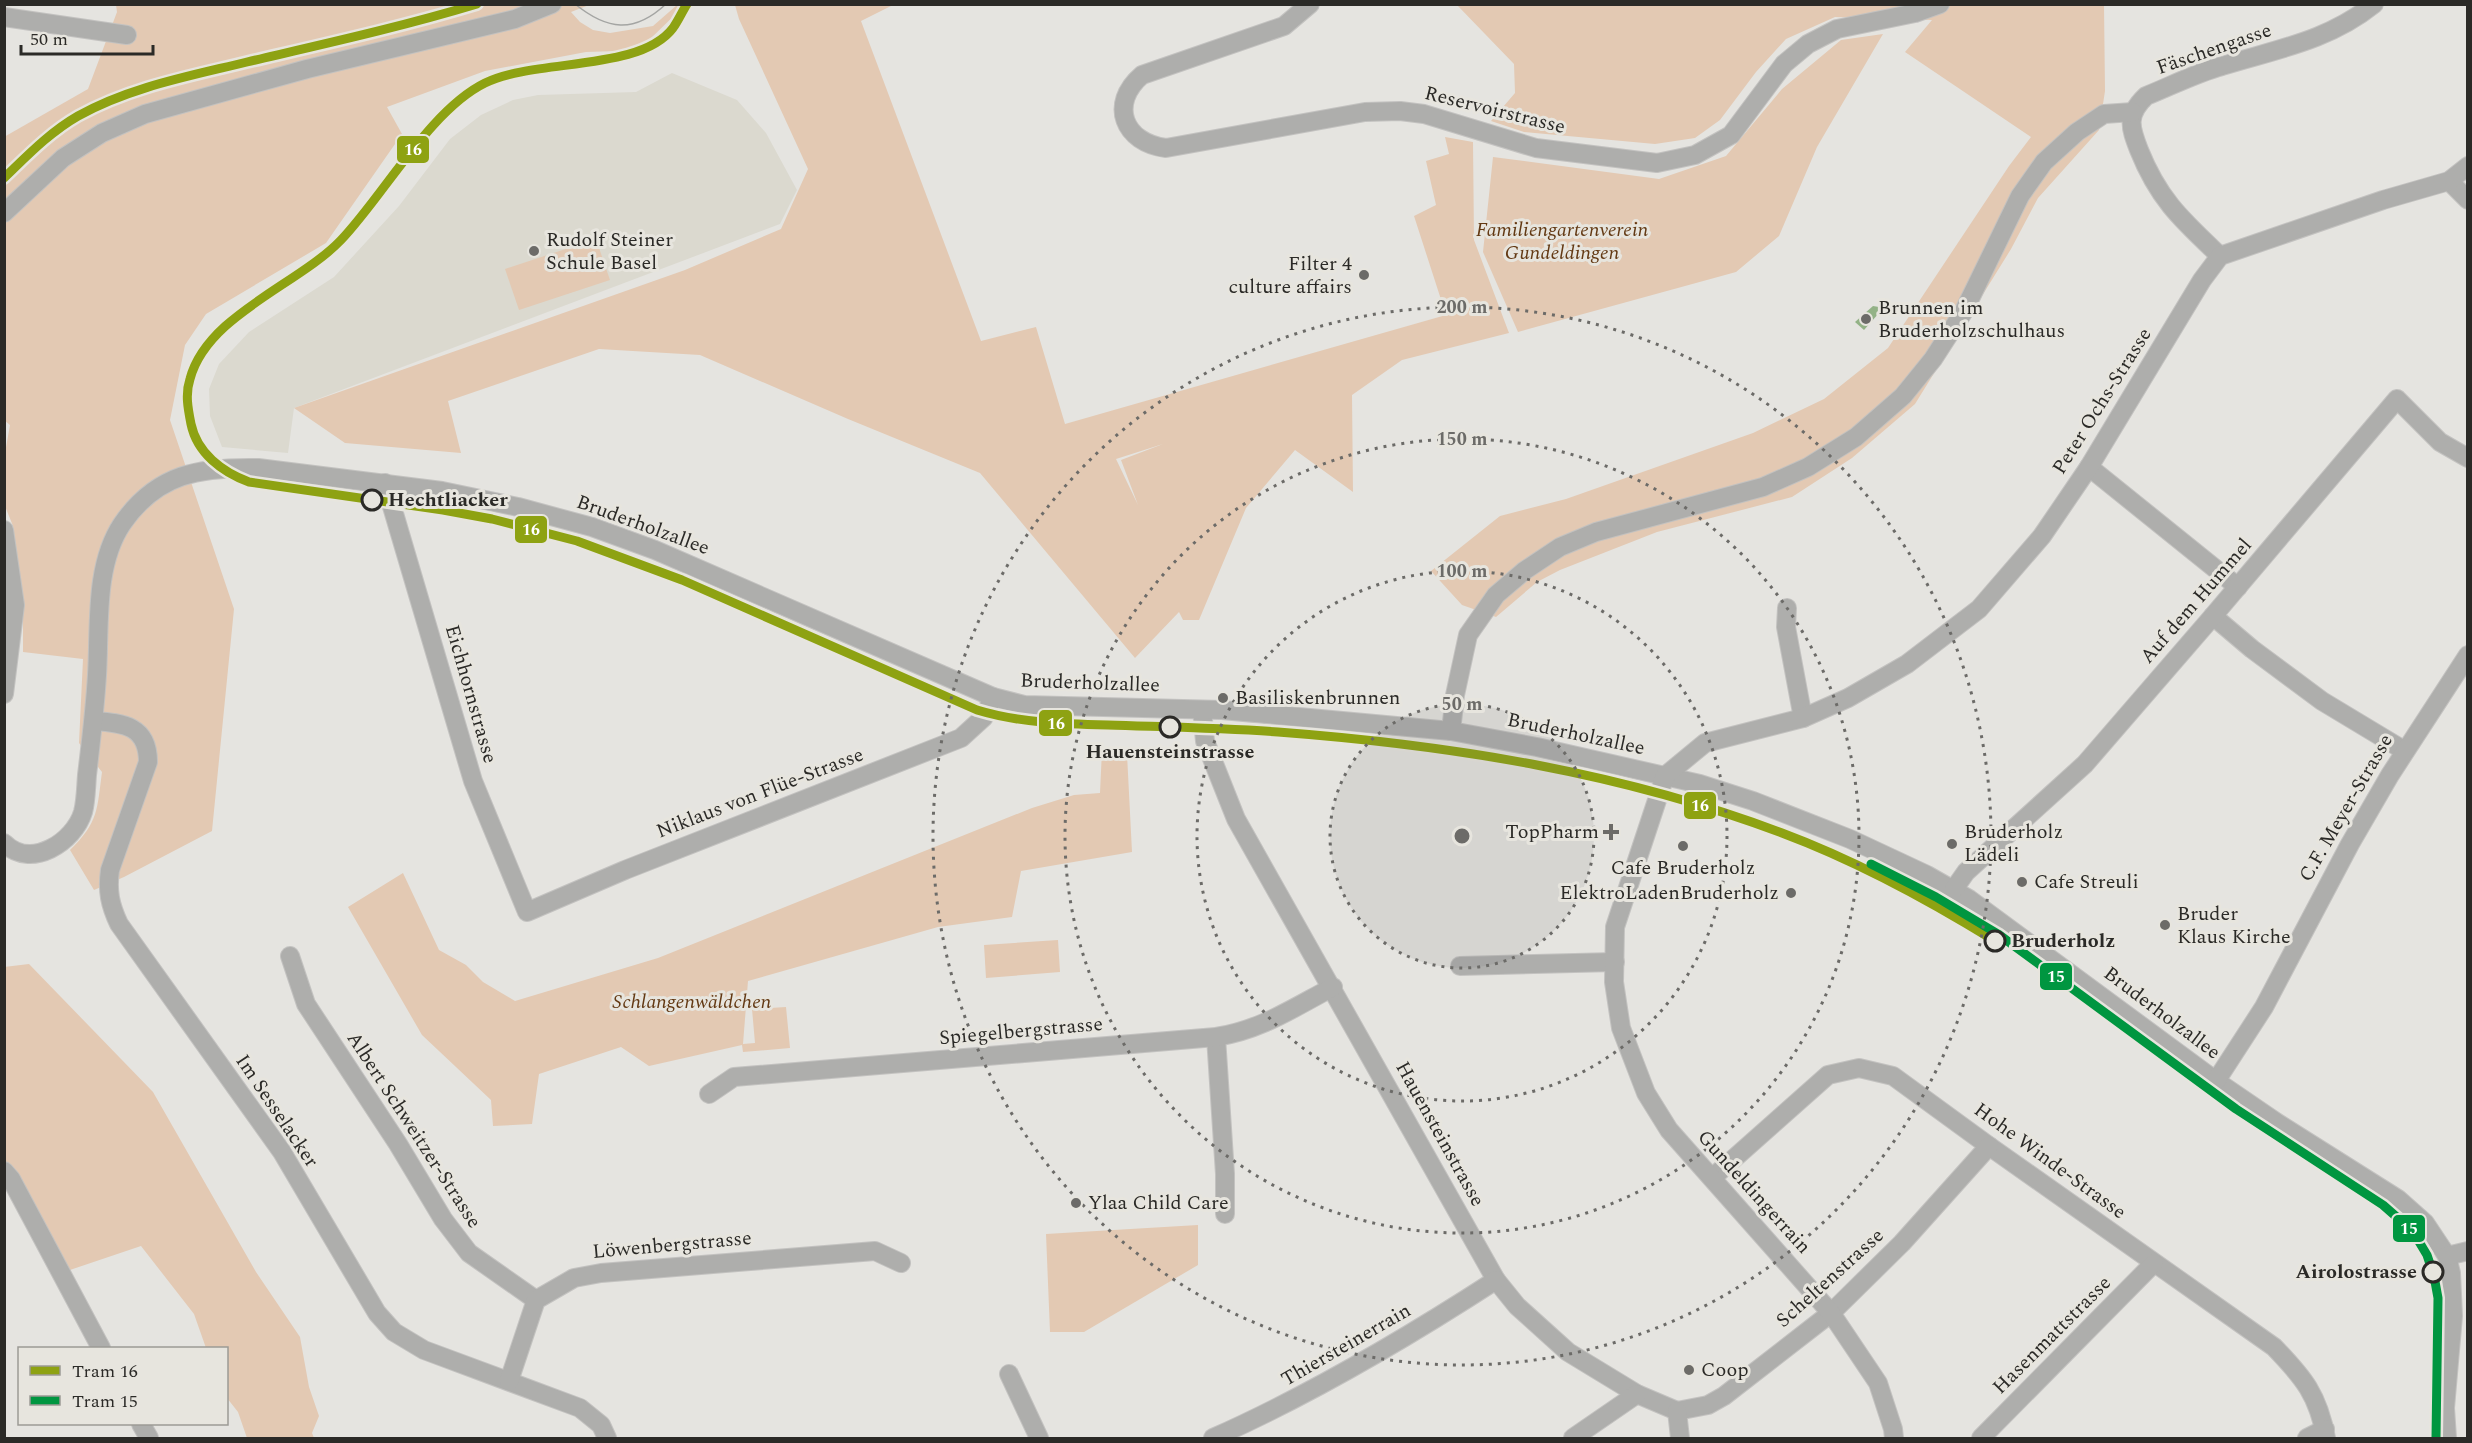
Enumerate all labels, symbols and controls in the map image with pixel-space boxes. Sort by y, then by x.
street label: Fäschengasse [2152,15,2276,83]
scale bar [21,18,153,56]
text: 50 m [30,26,68,53]
street label: Reservoirstrasse [1421,78,1569,142]
line badge: 16 [396,135,430,164]
text: 16 [404,138,422,162]
park label: Familiengartenverein Gundeldingen [1476,215,1649,268]
place label: Rudolf Steiner Schule Basel [546,225,673,278]
marker: Rudolf Steiner Schule Basel [527,244,541,258]
place label: Filter 4 culture affairs [1229,249,1352,302]
marker: Filter 4 culture affairs [1357,268,1371,282]
place label: Brunnen im Bruderholzschulhaus [1878,293,2065,346]
text: 200 m [1436,294,1488,321]
marker: Brunnen im Bruderholzschulhaus [1859,312,1873,326]
street label: Peter Ochs-Strasse [2045,322,2159,480]
text: 150 m [1436,426,1488,453]
place label: Hechtliacker [388,485,508,515]
street label: Bruderholzallee [572,487,714,563]
marker: Hechtliacker [361,489,383,511]
line badge: 16 [514,515,548,544]
text: 16 [522,518,540,542]
street label: Auf dem Hummel [2133,531,2259,671]
text: 100 m [1436,558,1488,585]
street label: Eichhornstrasse [437,621,505,767]
street label: Bruderholzallee [1020,666,1160,700]
place label: Basiliskenbrunnen [1235,683,1400,713]
marker: Basiliskenbrunnen [1216,691,1230,705]
text: 50 m [1442,691,1482,718]
street label: Bruderholzallee [1504,705,1648,763]
line badge: 16 [1038,709,1073,737]
text: 16 [1047,712,1065,736]
marker: Hauensteinstrasse [1159,716,1181,738]
street label: C.F. Meyer-Strasse [2291,728,2401,888]
place label: Hauensteinstrasse [1086,737,1254,767]
street label: Niklaus von Flüe-Strasse [652,740,868,846]
line badge: 16 [1683,791,1717,820]
text: 16 [1691,794,1709,818]
place label: TopPharm [1505,817,1599,847]
place label: Bruderholz Lädeli [1964,817,2063,870]
marker: TopPharm [1604,825,1618,839]
centre of rings [1452,826,1472,846]
marker: Bruderholz Lädeli [1945,837,1959,851]
marker: Cafe Bruderholz [1676,839,1690,853]
place label: Cafe Bruderholz [1611,853,1755,883]
place label: Cafe Streuli [2034,867,2139,897]
marker: Cafe Streuli [2015,875,2029,889]
place label: ElektroLadenBruderholz [1560,878,1779,908]
marker: ElektroLadenBruderholz [1784,886,1798,900]
place label: Bruder Klaus Kirche [2177,899,2291,952]
marker: Bruder Klaus Kirche [2158,918,2172,932]
place label: Bruderholz [2011,926,2115,956]
marker: Bruderholz [1984,930,2006,952]
street label: Bruderholzallee [2097,959,2227,1067]
line badge: 15 [2039,962,2073,991]
text: 15 [2047,965,2065,989]
park label: Schlangenwäldchen [613,987,772,1017]
street label: Spiegelbergstrasse [938,1009,1104,1053]
street label: Albert Schweitzer-Strasse [339,1026,489,1234]
street label: Im Sesselacker [228,1048,326,1174]
street label: Hauensteinstrasse [1388,1056,1492,1212]
street label: Hohe Winde-Strasse [1968,1095,2132,1227]
street label: Gundeldingerrain [1690,1123,1818,1261]
place label: Ylaa Child Care [1088,1188,1229,1218]
marker: Ylaa Child Care [1069,1196,1083,1210]
line badge: 15 [2392,1214,2426,1243]
text: 15 [2400,1217,2418,1241]
street label: Scheltenstrasse [1769,1221,1891,1335]
street label: Löwenbergstrasse [591,1223,753,1267]
place label: Airolostrasse [2295,1257,2417,1287]
marker: Airolostrasse [2422,1261,2444,1283]
street label: Hasenmattstrasse [1986,1269,2118,1401]
street label: Thiersteinerrain [1276,1296,1416,1394]
legend [18,1347,228,1425]
place label: Coop [1701,1355,1749,1385]
text: Tram 16 [72,1358,138,1385]
marker: Coop [1682,1363,1696,1377]
text: Tram 15 [72,1388,138,1415]

